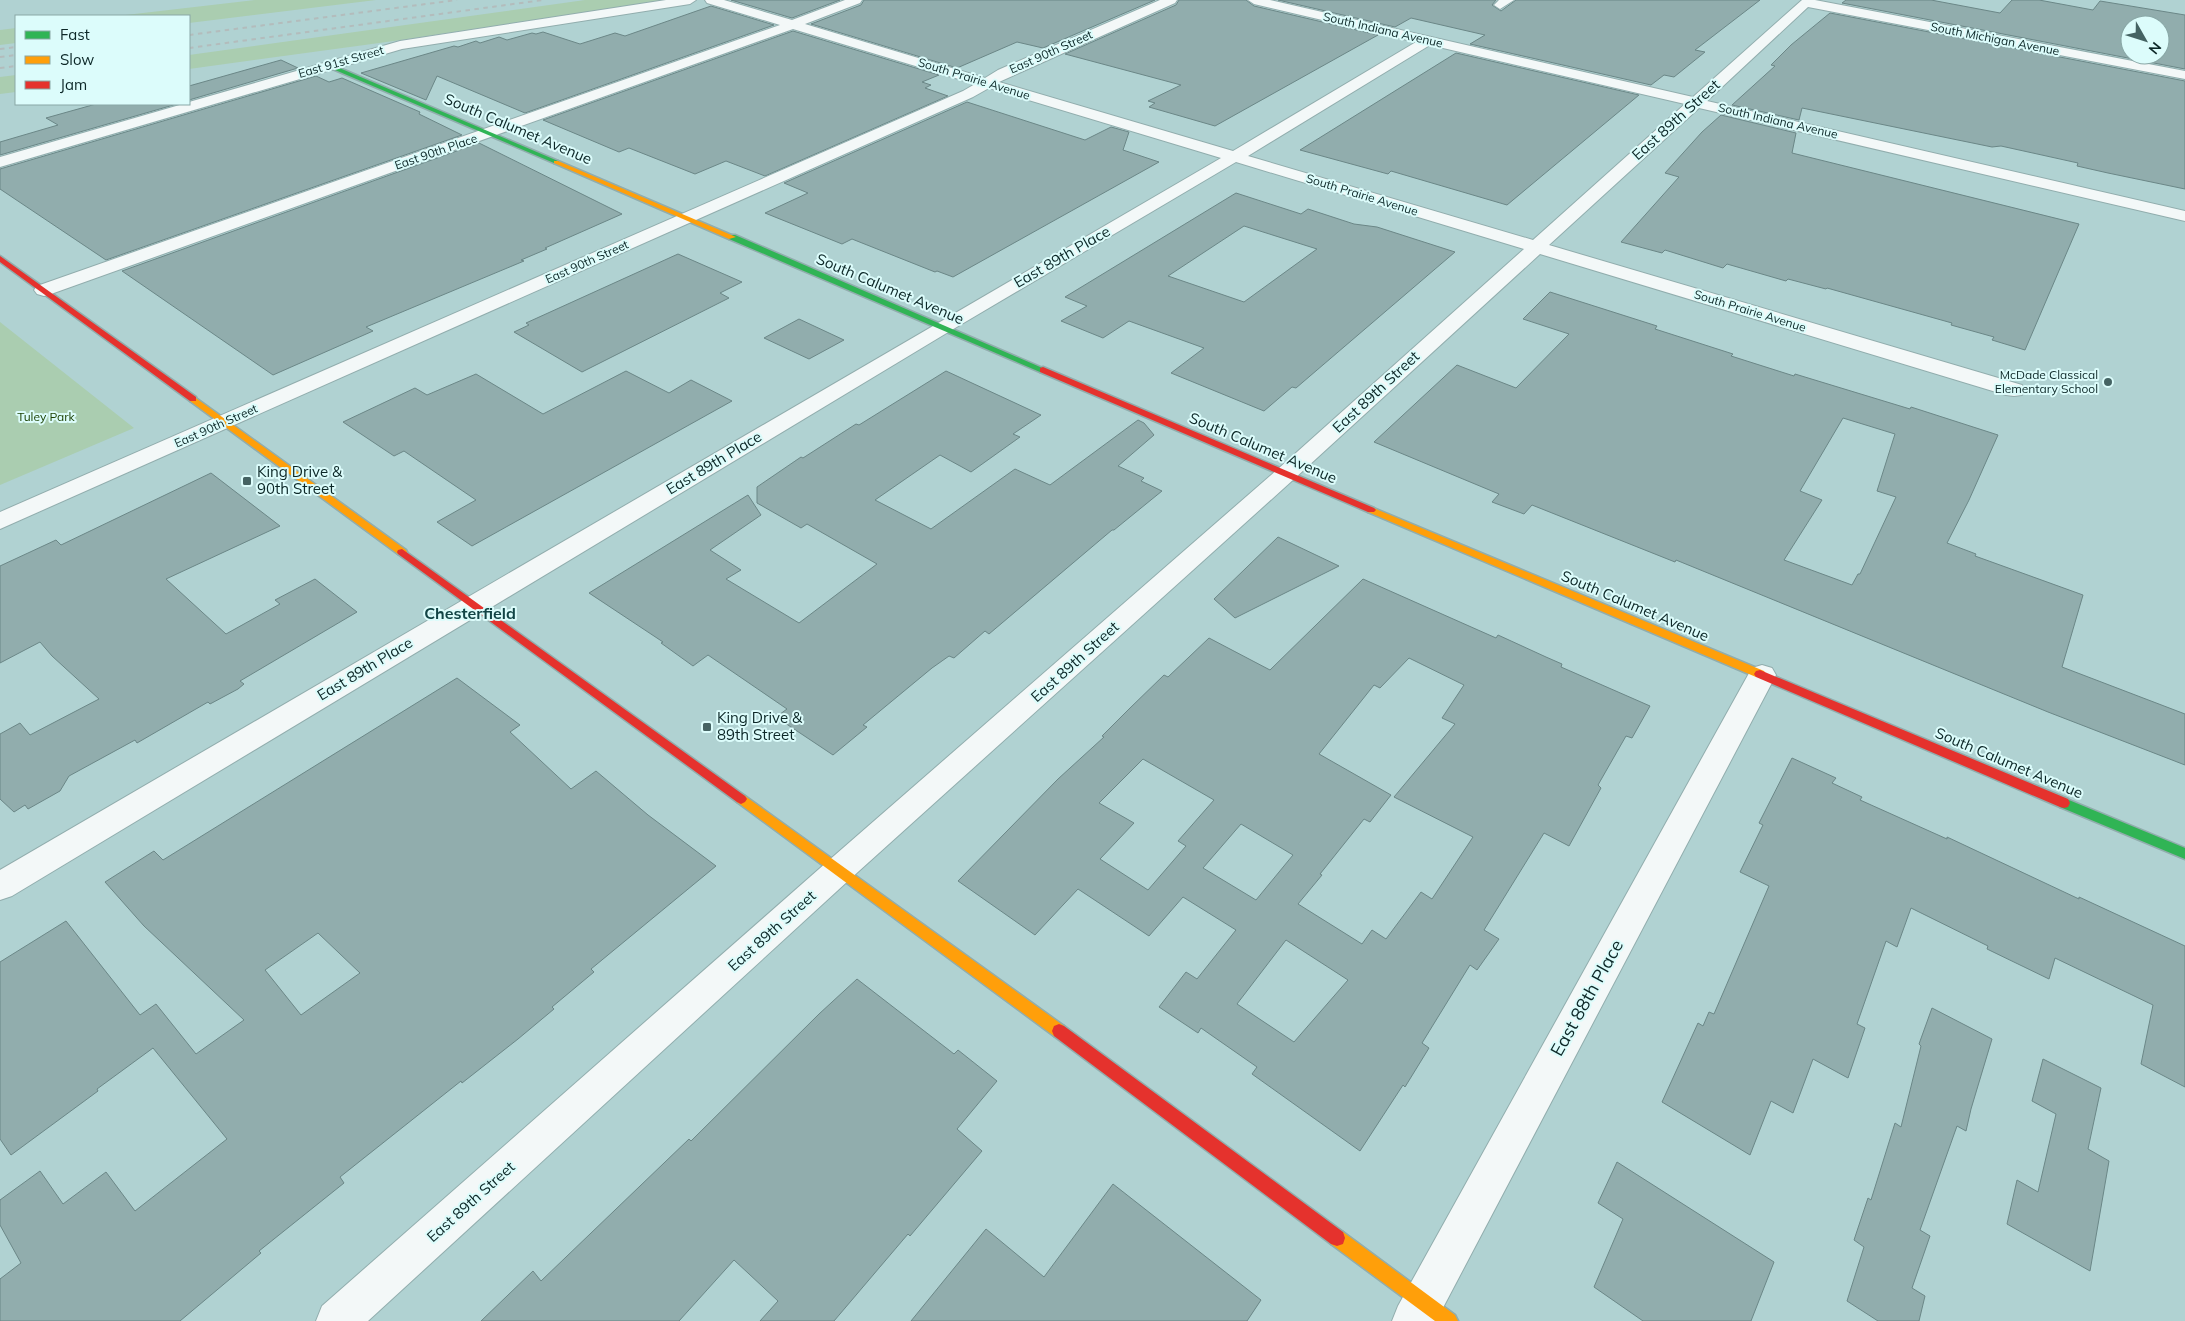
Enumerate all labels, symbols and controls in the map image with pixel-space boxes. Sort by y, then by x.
street label: South Indiana Avenue [1322,8,1444,51]
legend [15,15,190,105]
north arrow [2120,15,2170,65]
street label: South Michigan Avenue [1929,19,2061,58]
text: Fast [60,25,90,44]
street label: East 90th Street [1007,27,1095,77]
text: N [2145,38,2165,58]
street label: East 91st Street [296,42,385,81]
text: Slow [60,50,94,69]
street label: South Prairie Avenue [916,54,1032,103]
text: Jam [60,75,87,94]
street label: East 89th Street [1628,75,1724,164]
street label: South Calumet Avenue [442,89,595,168]
street label: South Indiana Avenue [1717,99,1839,142]
street label: East 90th Place [393,130,479,173]
street label: South Prairie Avenue [1304,170,1420,219]
street label: East 89th Place [1010,221,1113,292]
street label: East 90th Street [543,237,631,287]
street label: South Calumet Avenue [814,249,967,328]
street label: South Prairie Avenue [1692,286,1808,335]
street label: East 89th Street [1328,347,1423,437]
place label: McDade Classical Elementary School [1995,367,2098,396]
marker: McDade Classical Elementary School [2102,376,2114,388]
street label: East 90th Street [172,401,260,451]
street label: South Calumet Avenue [1187,408,1340,487]
park label: Tuley Park [17,409,76,424]
street label: East 89th Place [663,427,765,499]
place label: King Drive & 90th Street [257,462,343,498]
marker: King Drive & 90th Street [241,475,253,487]
street label: South Calumet Avenue [1559,566,1712,645]
district label: Chesterfield [424,603,516,623]
street label: East 89th Street [1027,617,1123,706]
street label: East 89th Place [314,633,416,705]
place label: King Drive & 89th Street [717,708,803,744]
marker: King Drive & 89th Street [701,721,713,733]
street label: South Calumet Avenue [1933,723,2086,802]
street label: East 89th Street [724,886,820,975]
street label: East 88th Place [1545,936,1628,1060]
street label: East 89th Street [423,1157,519,1246]

